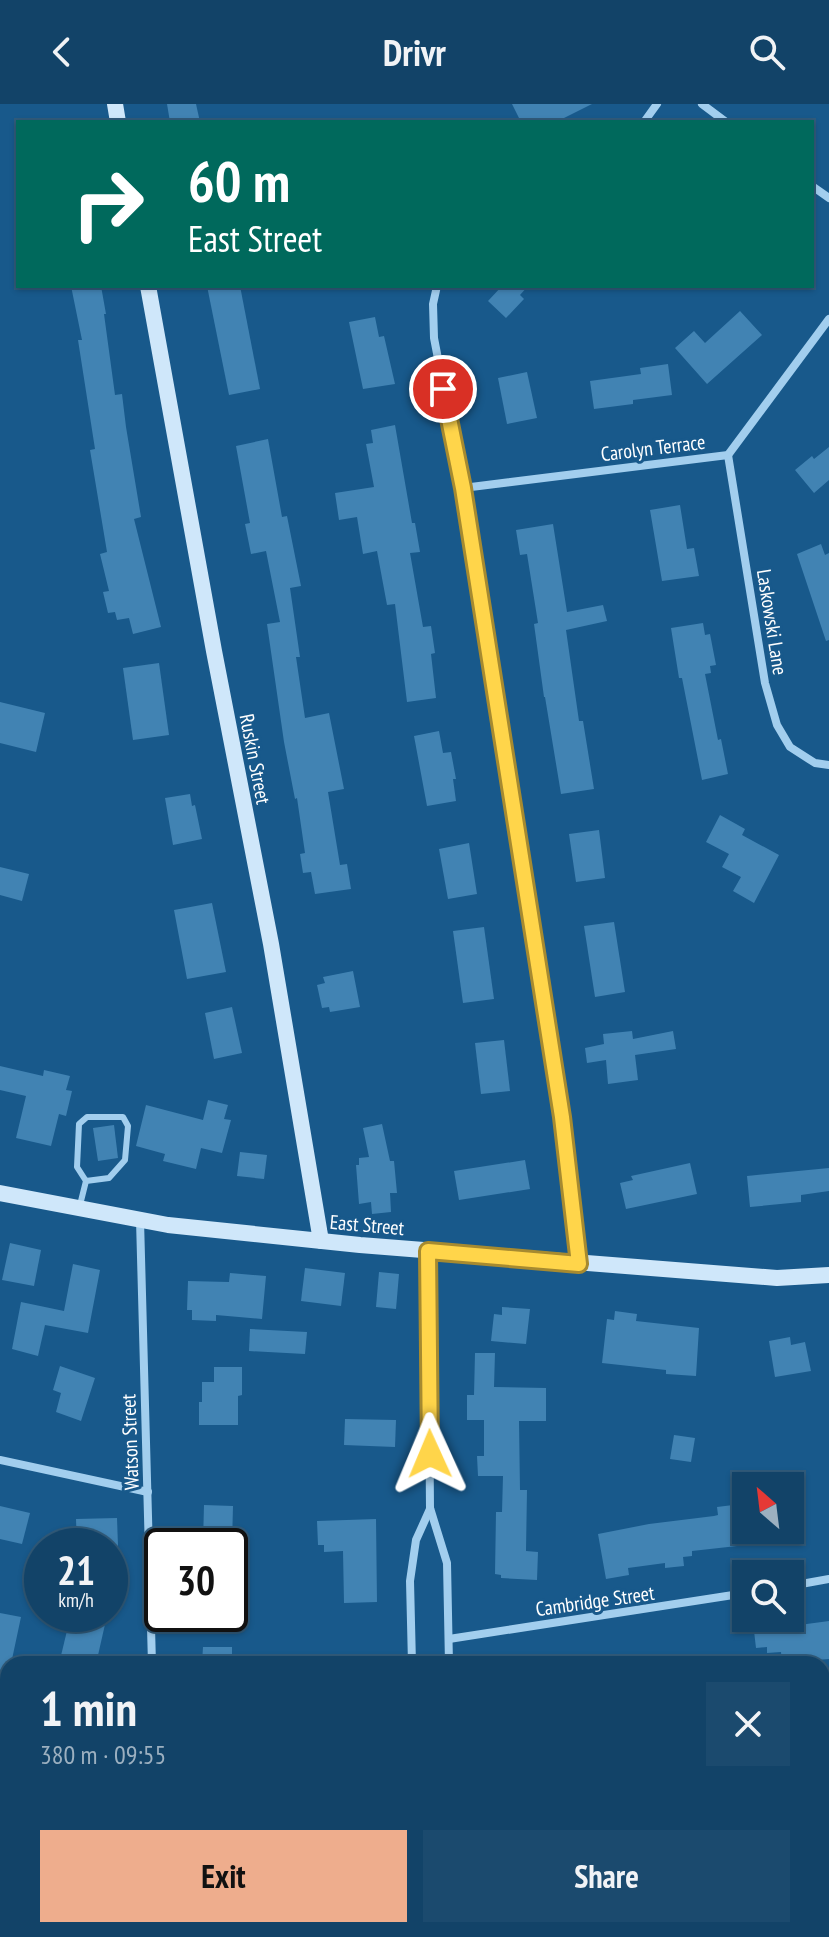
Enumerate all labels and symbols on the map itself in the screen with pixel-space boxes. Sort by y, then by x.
pin [409,355,477,423]
street label: Carolyn Terrace [599,429,707,467]
street label: Laskowski Lane [751,567,793,677]
street label: Ruskin Street [234,712,277,807]
street label: East Street [329,1209,406,1241]
street label: Watson Street [115,1393,145,1490]
position arrow [388,1412,472,1496]
north arrow [732,1472,804,1544]
speed limit sign: 30 [144,1528,248,1632]
street label: Cambridge Street [534,1580,657,1622]

